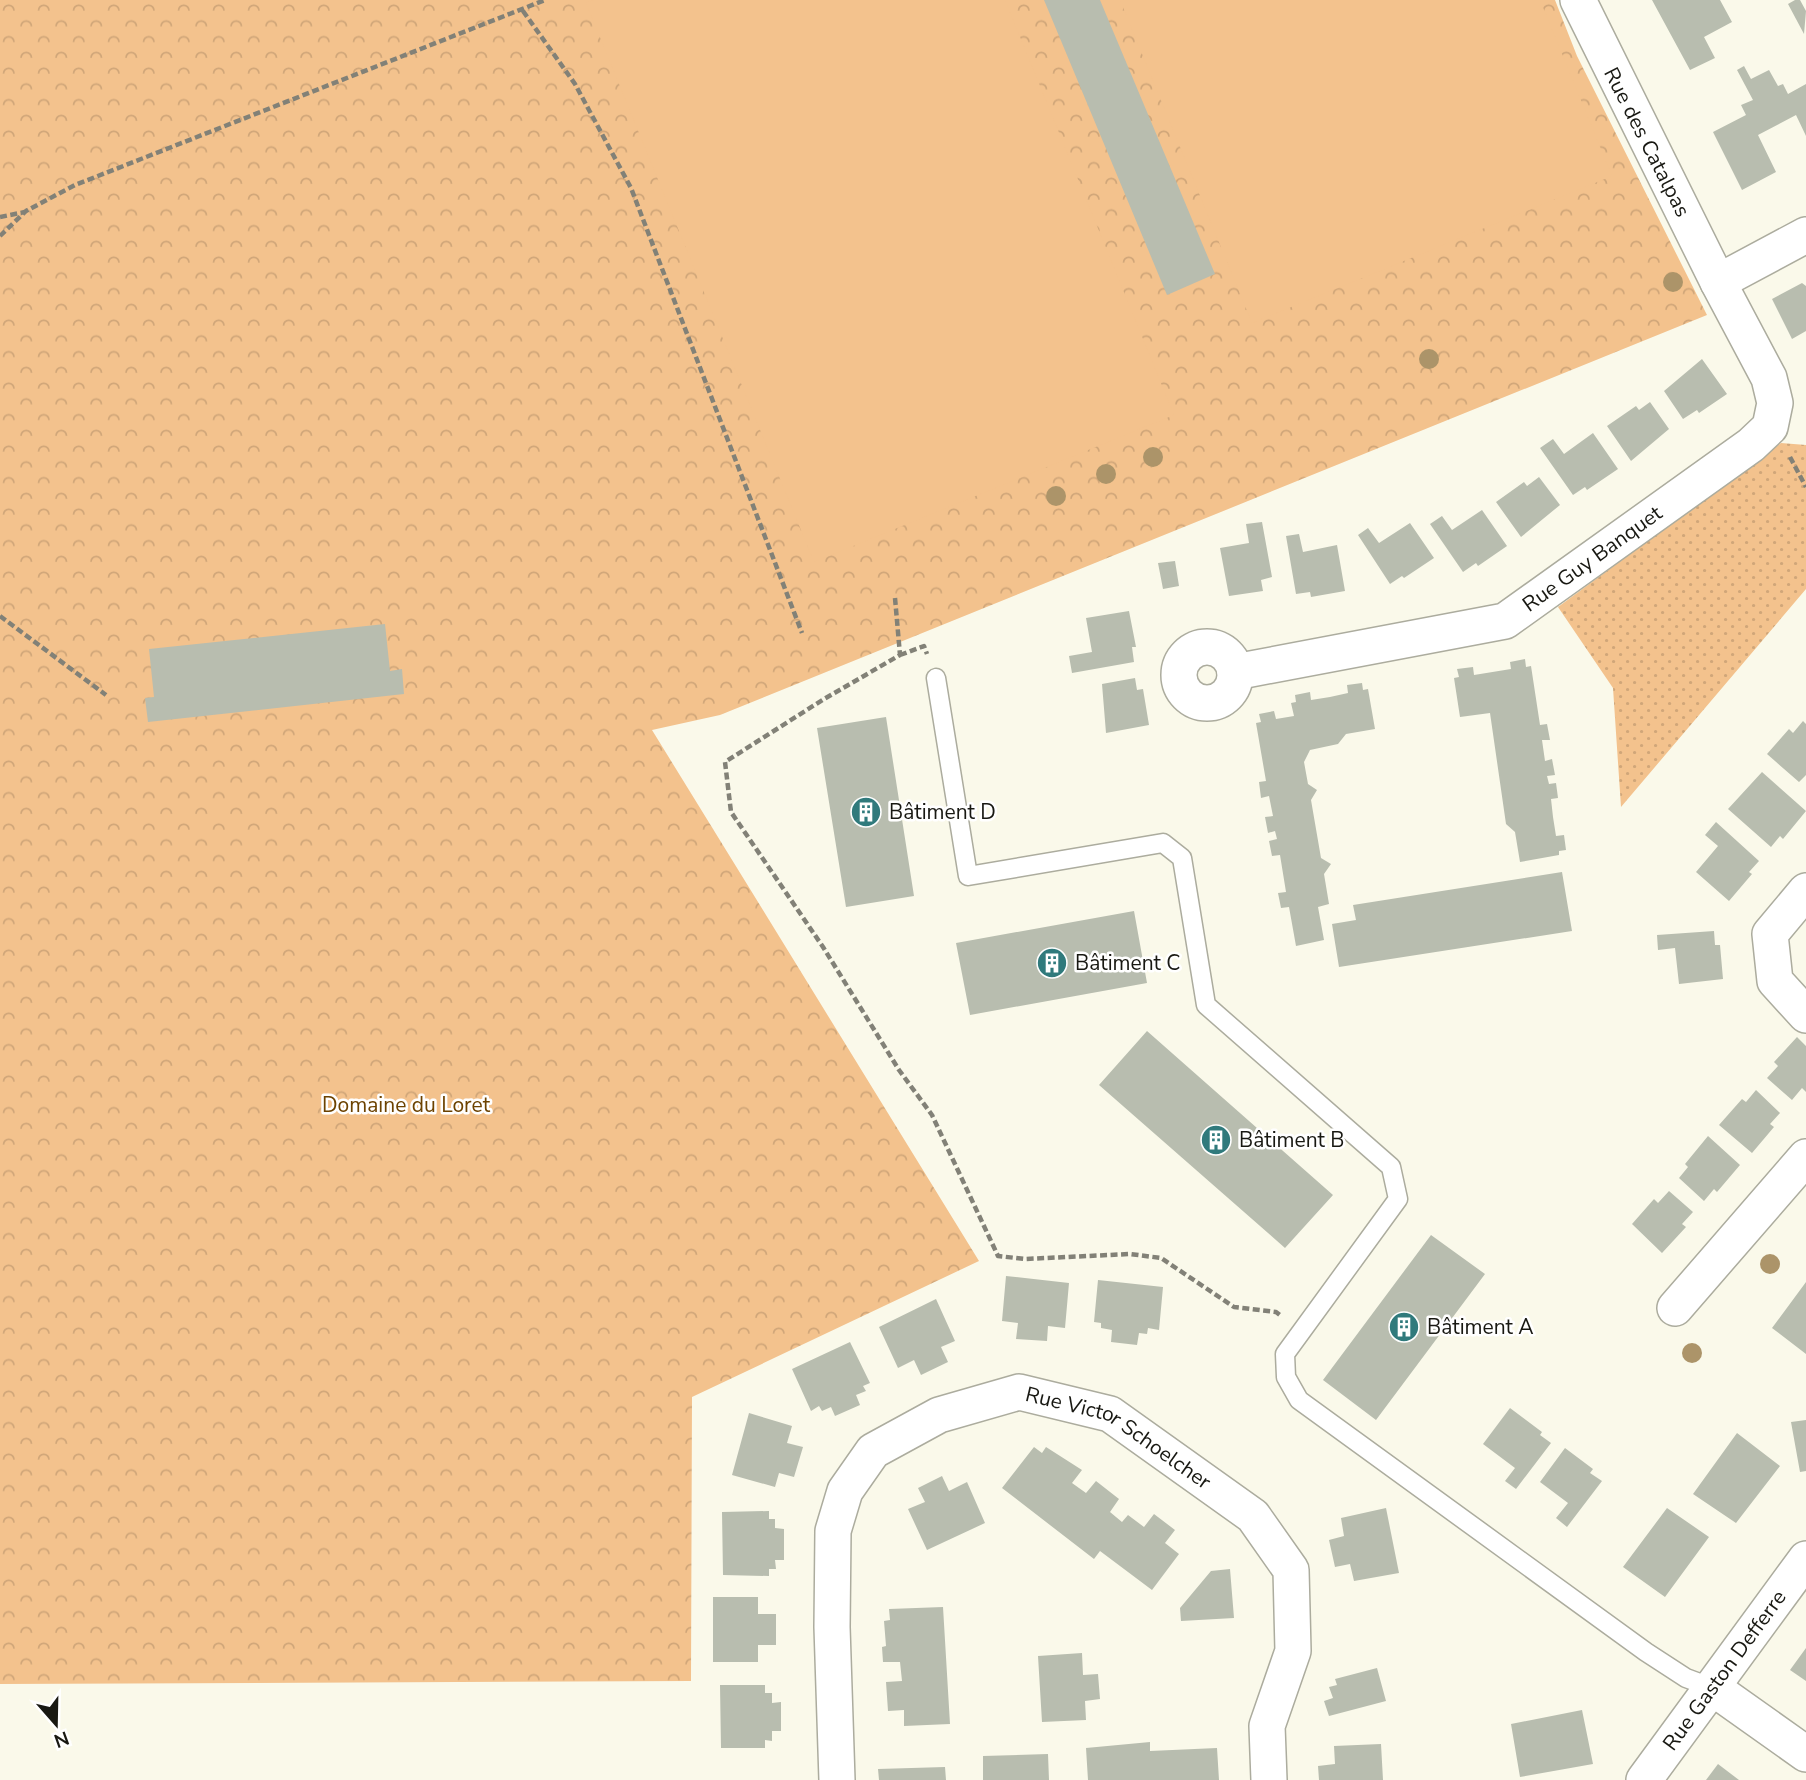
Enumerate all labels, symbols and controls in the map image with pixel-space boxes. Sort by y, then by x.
street label: Rue des Catalpas [1597,62,1697,222]
street label: Rue Guy Banquet [1517,499,1668,618]
building icon: Bâtiment D [849,795,883,829]
place label: Bâtiment D [889,798,996,826]
building icon: Bâtiment C [1035,946,1069,980]
place label: Bâtiment C [1075,949,1181,977]
park label: Domaine du Loret [322,1091,491,1119]
building icon: Bâtiment B [1199,1123,1233,1157]
place label: Bâtiment B [1239,1126,1345,1154]
building icon: Bâtiment A [1387,1310,1421,1344]
place label: Bâtiment A [1427,1313,1534,1341]
street label: Rue Victor Schoelcher [1023,1380,1217,1496]
street label: Rue Gaston Defferre [1656,1584,1793,1756]
north arrow [21,1689,91,1759]
text: N [50,1724,73,1754]

